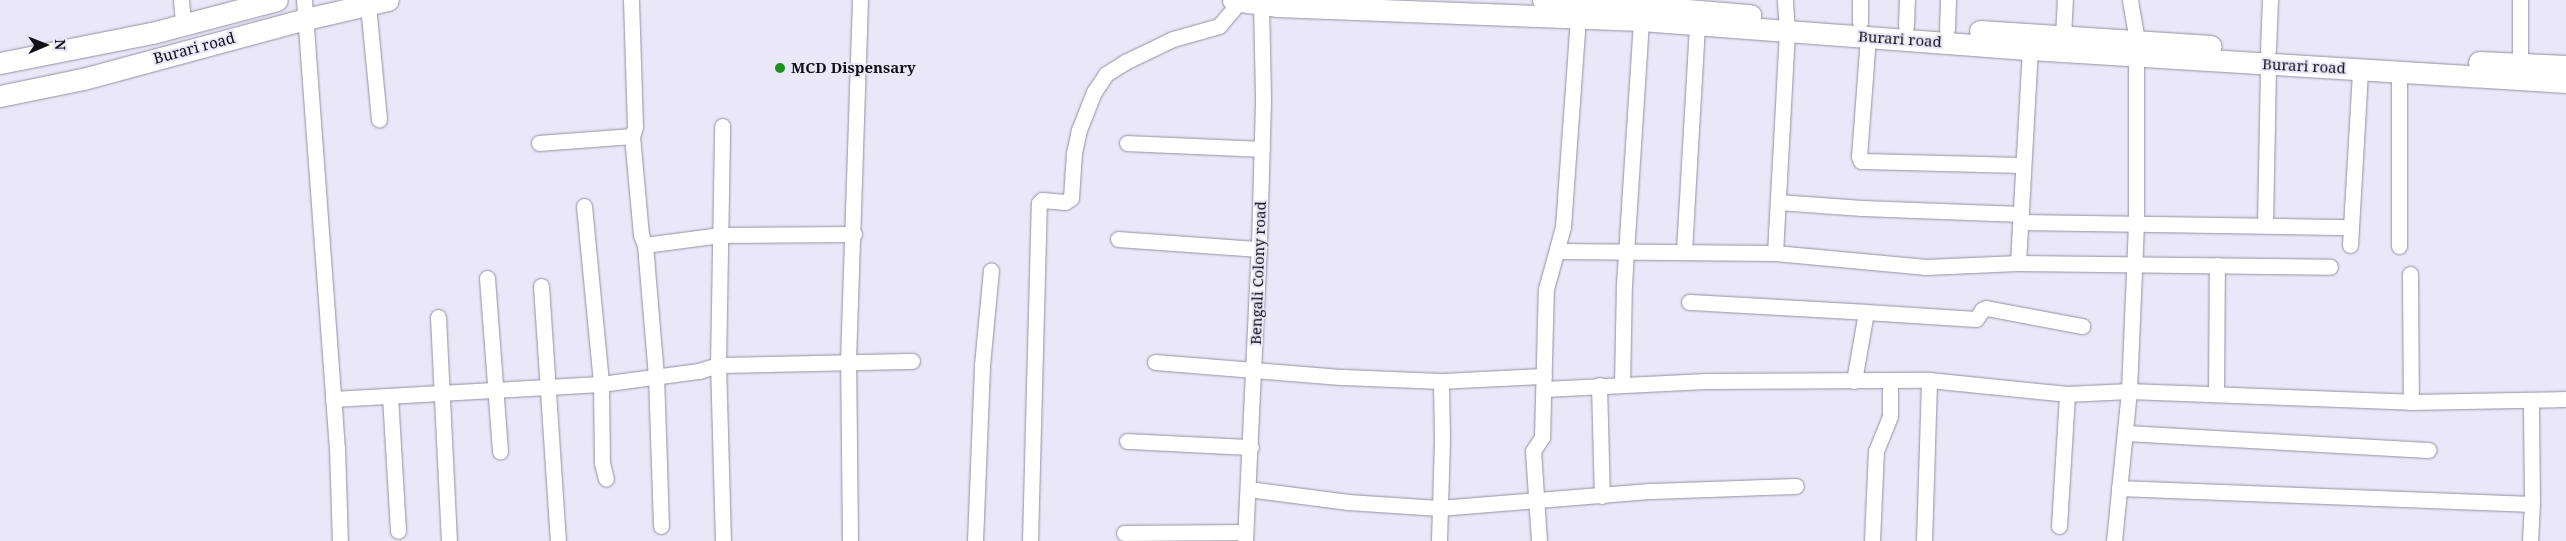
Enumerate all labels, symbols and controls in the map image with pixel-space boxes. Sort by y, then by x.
north arrow [20,20,70,70]
street label: Burari road [1858,27,1942,51]
street label: Burari road [151,28,237,68]
text: N [51,39,70,50]
street label: Burari road [2262,55,2346,77]
place label: MCD Dispensary [791,59,916,77]
marker: MCD Dispensary [773,61,787,75]
street label: Bengali Colony road [1246,201,1270,345]

